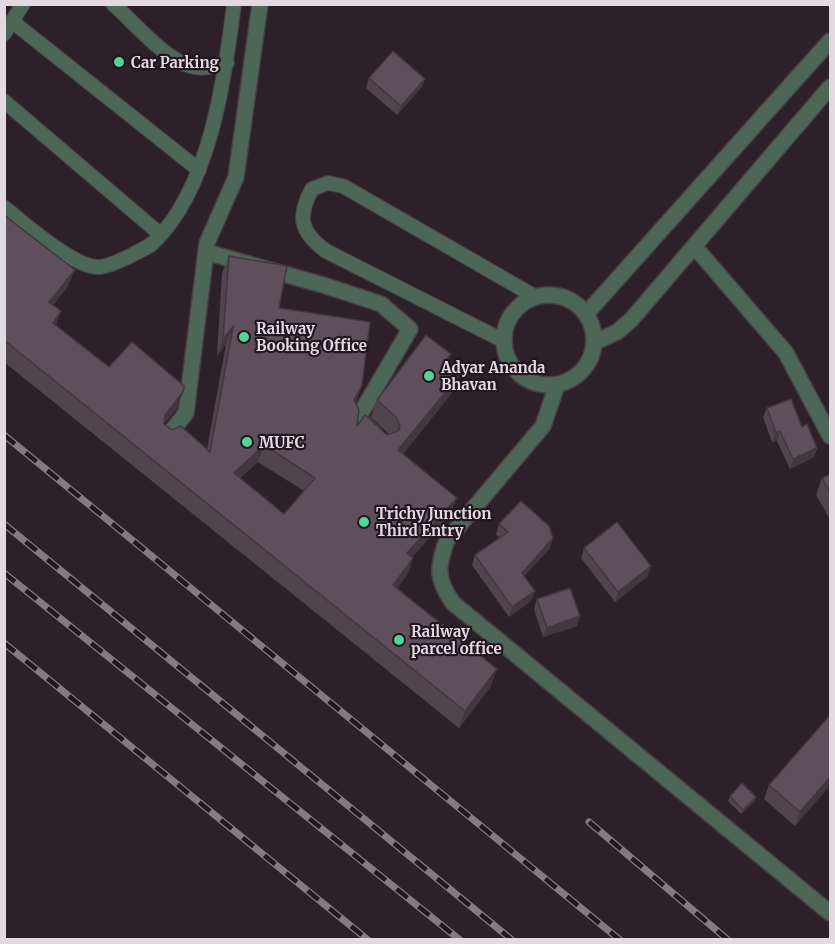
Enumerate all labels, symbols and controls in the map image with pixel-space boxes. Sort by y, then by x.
place label: Car Parking [131,53,219,72]
marker: Car Parking [112,55,126,69]
place label: Railway Booking Office [256,319,367,355]
marker: Railway Booking Office [237,330,251,344]
place label: Adyar Ananda Bhavan [440,358,546,394]
marker: Adyar Ananda Bhavan [422,369,436,383]
place label: MUFC [259,433,305,452]
marker: MUFC [240,435,254,449]
place label: Trichy Junction Third Entry [376,504,491,540]
marker: Trichy Junction Third Entry [357,515,371,529]
place label: Railway parcel office [411,622,502,658]
marker: Railway parcel office [392,633,406,647]

